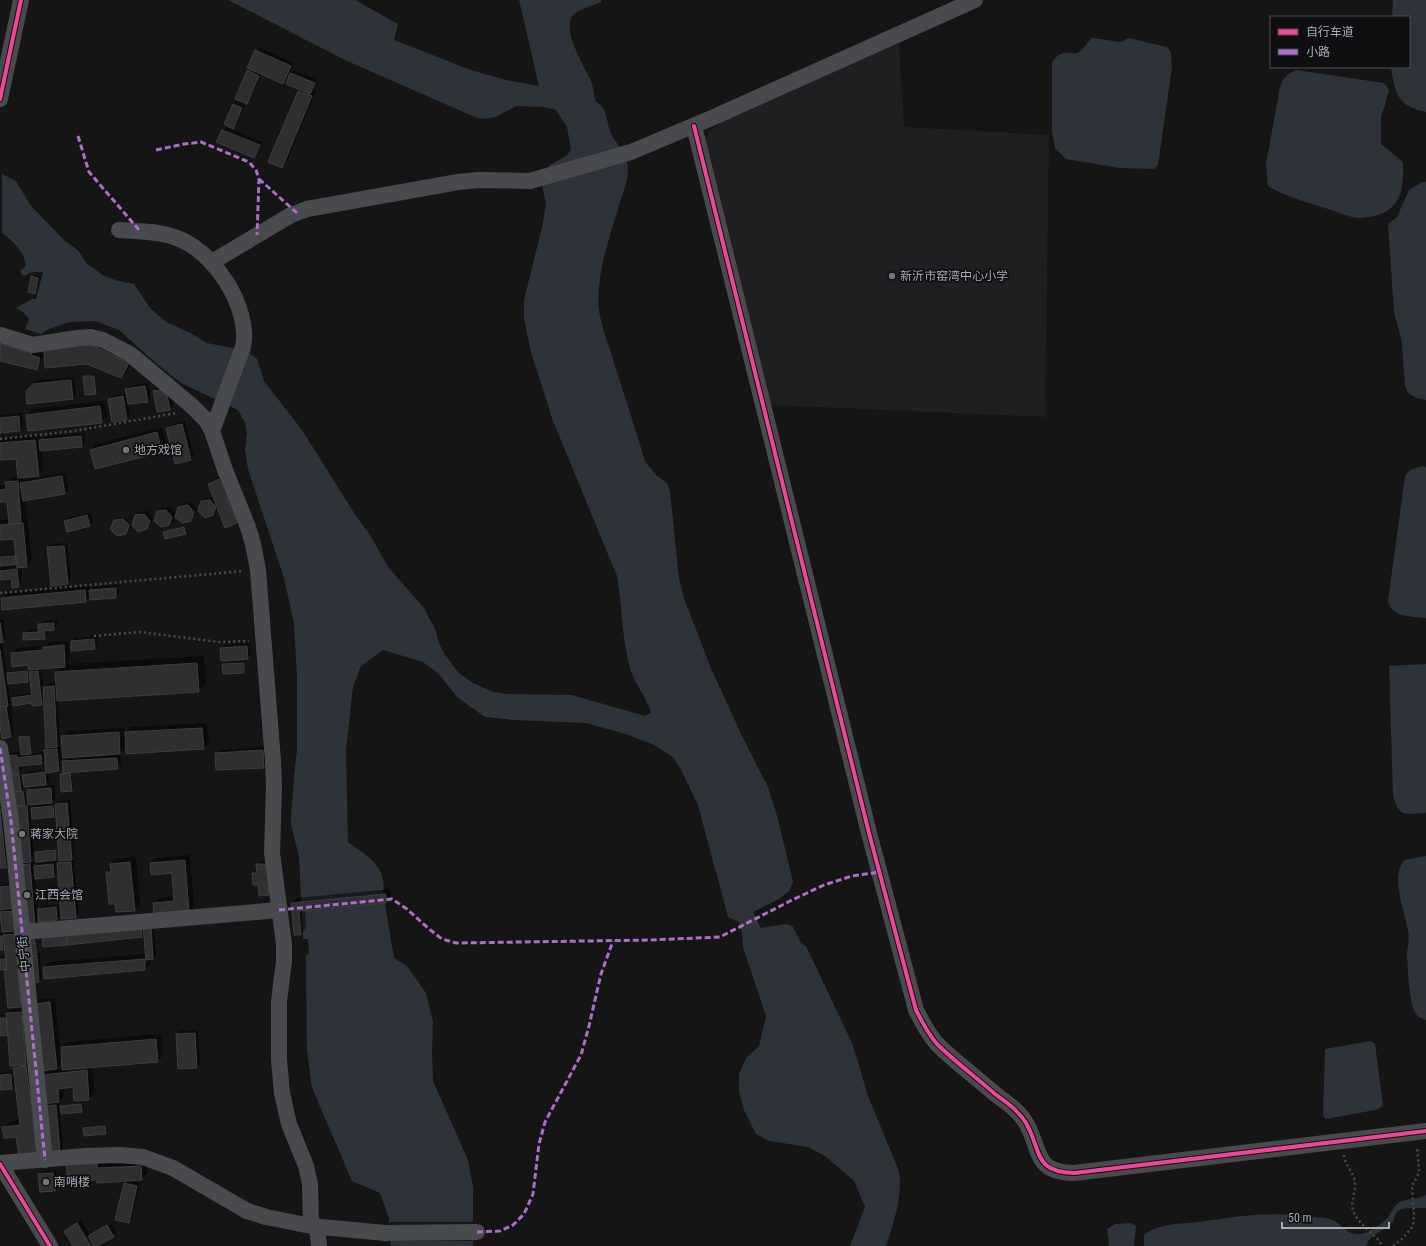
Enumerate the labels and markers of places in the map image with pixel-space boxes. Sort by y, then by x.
place label: 新沂市窑湾中心小学 [900,269,1008,283]
marker: 新沂市窑湾中心小学 [887,271,897,281]
place label: 地方戏馆 [134,443,182,457]
marker: 地方戏馆 [121,445,131,455]
place label: 蒋家大院 [30,827,78,841]
marker: 蒋家大院 [17,829,27,839]
place label: 江西会馆 [35,888,83,902]
marker: 江西会馆 [22,890,32,900]
place label: 南哨楼 [54,1175,90,1189]
marker: 南哨楼 [41,1177,51,1187]

